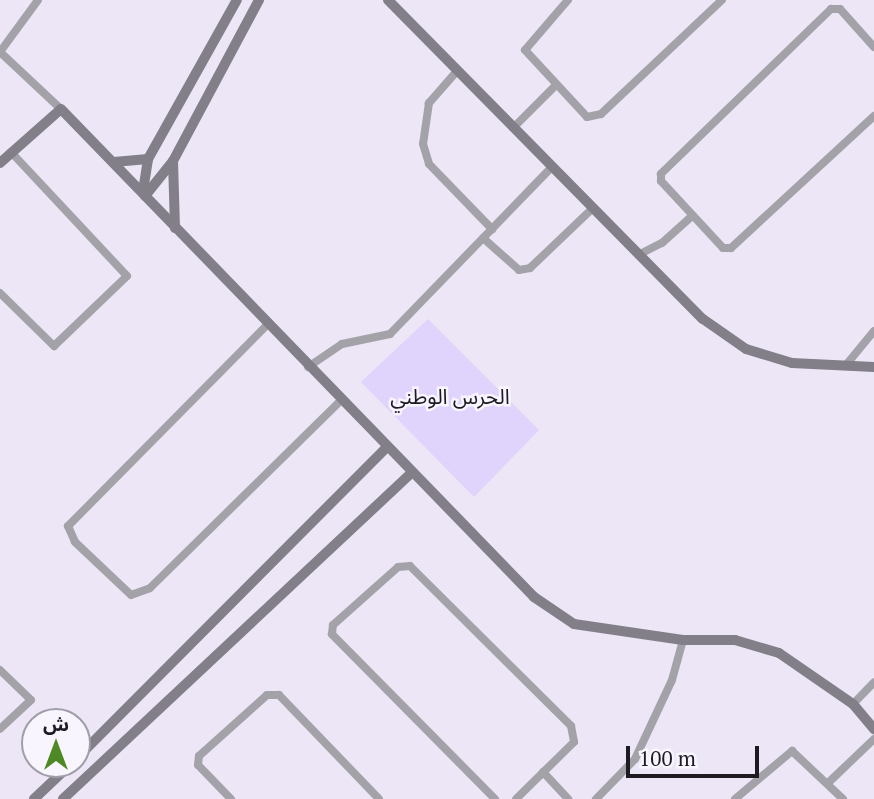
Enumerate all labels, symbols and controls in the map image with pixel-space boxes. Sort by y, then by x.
district label: الحرس الوطني [390,383,510,409]
north arrow [21,708,91,778]
text: ش [43,711,69,736]
scale bar [629,732,762,776]
text: 100 m [639,744,696,772]

